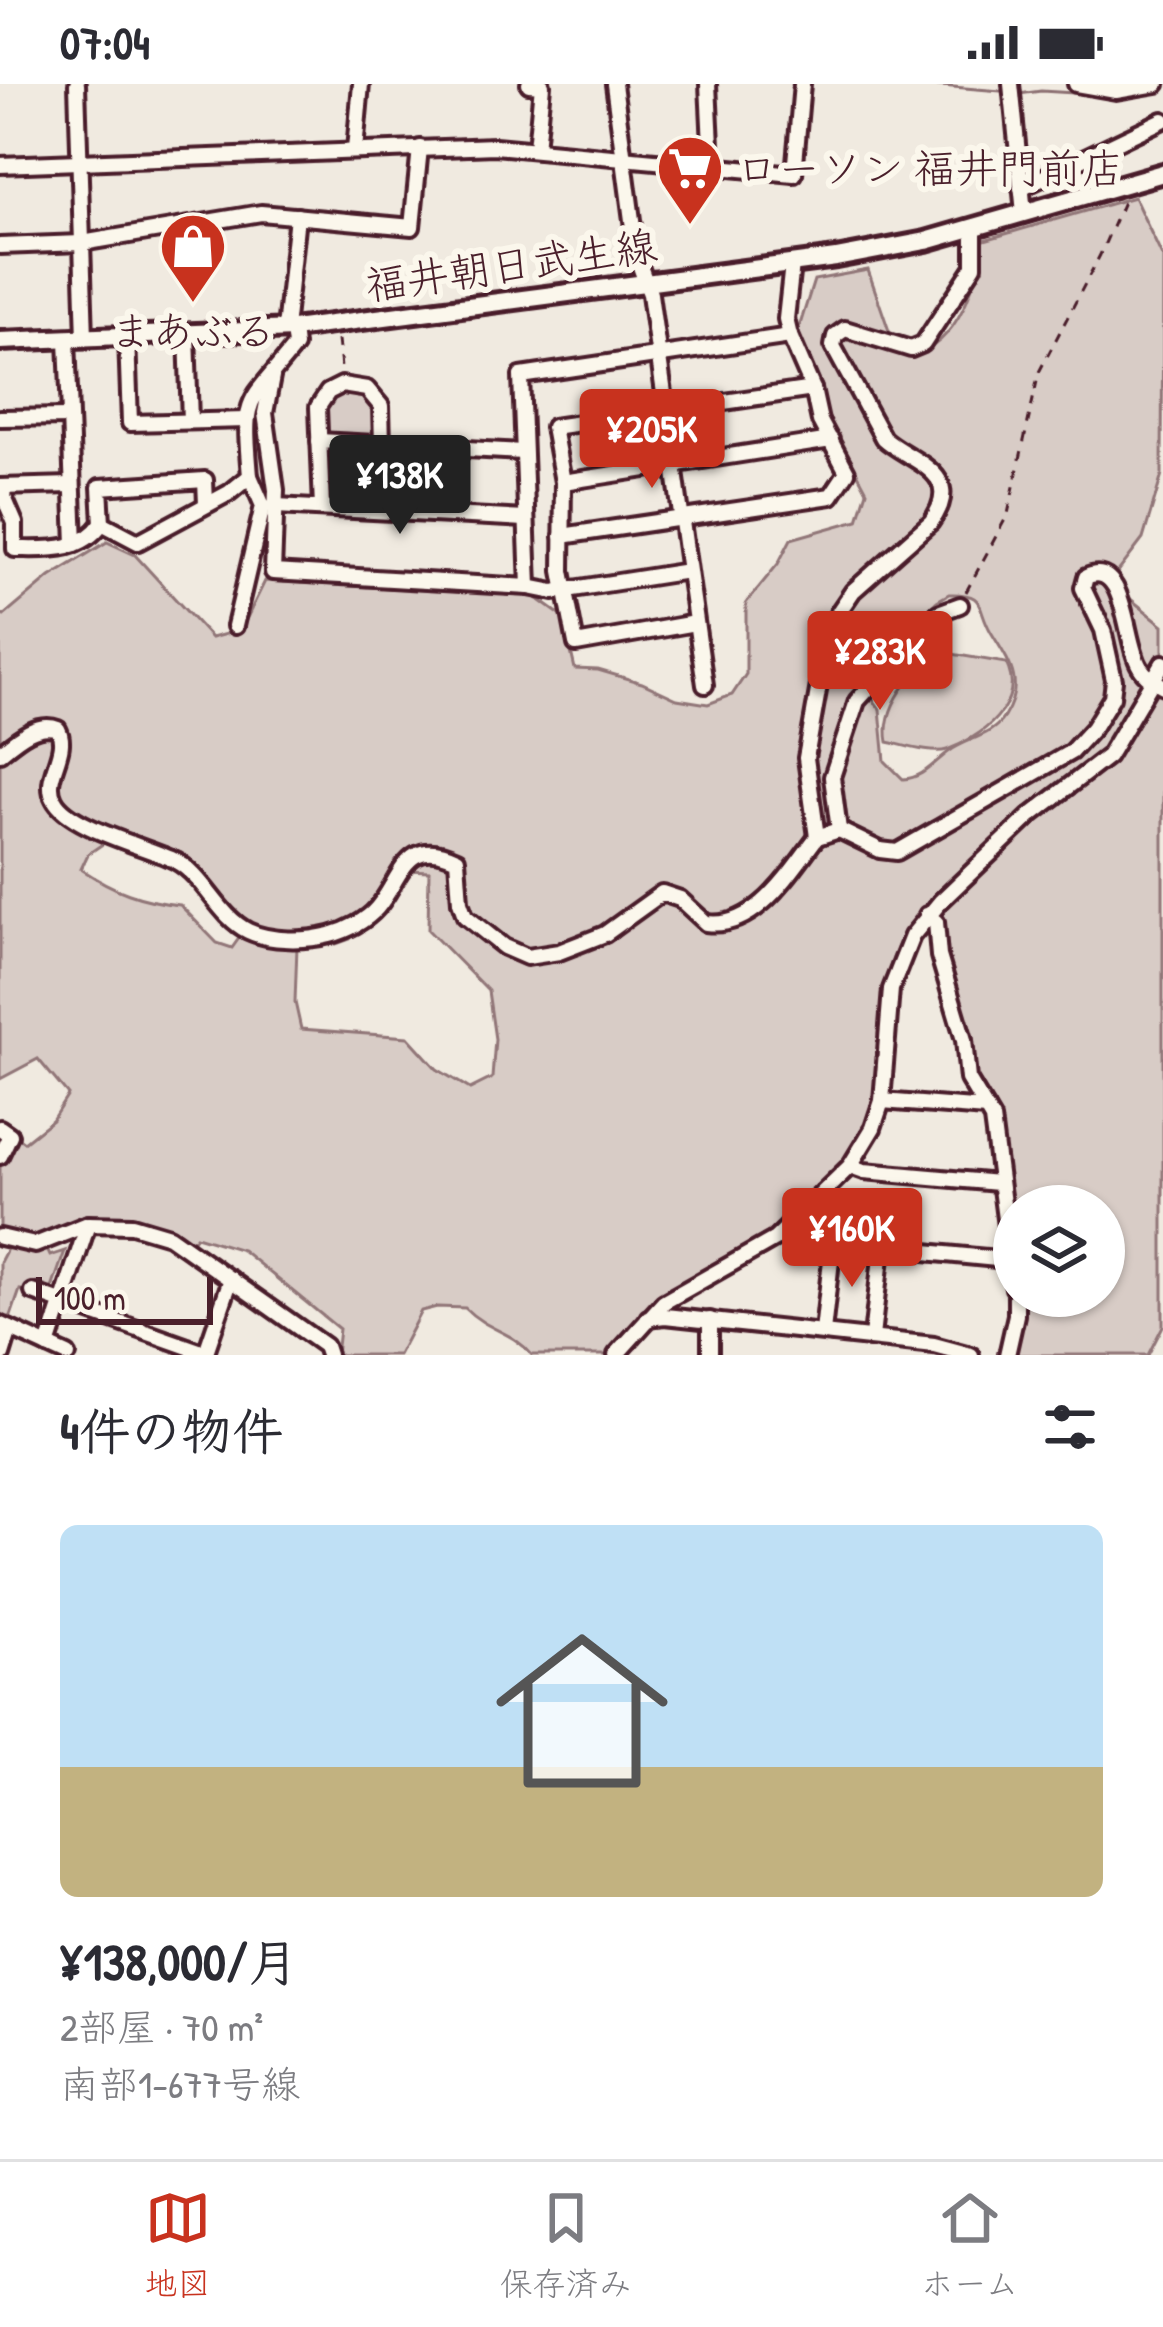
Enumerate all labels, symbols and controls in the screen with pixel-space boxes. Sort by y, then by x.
text: 07:04 [60,12,150,73]
supermarket icon: ローソン 福井門前店 [655,133,725,227]
place label: ローソン 福井門前店 [736,139,1124,196]
shop icon: まあぶる [158,211,228,305]
street label: 福井朝日武生線 [361,216,660,313]
place label: まあぶる [109,302,277,359]
pin: ¥205K [568,389,736,491]
text: ¥205K [607,401,697,454]
pin: ¥138K [316,435,484,537]
text: ¥138K [356,447,444,500]
pin: ¥283K [796,611,964,713]
text: ¥283K [834,623,926,676]
map controls [993,1185,1125,1317]
button: layers [993,1185,1125,1317]
pin: ¥160K [768,1188,936,1290]
text: ¥160K [809,1200,895,1253]
scale bar [36,1271,213,1324]
text: 100 m [54,1276,126,1320]
icon: filters [1037,1394,1103,1460]
text: 4件の物件 [60,1396,283,1465]
icon: home [474,1603,690,1819]
text: ¥138,000/月 [60,1927,299,1996]
text: 2部屋 · 70 m² [60,2000,263,2053]
text: 南部1-677号線 [60,2057,300,2110]
tab: 地図 [145,2185,211,2305]
tab: 保存済み [500,2185,632,2305]
tab: ホーム [921,2185,1018,2305]

